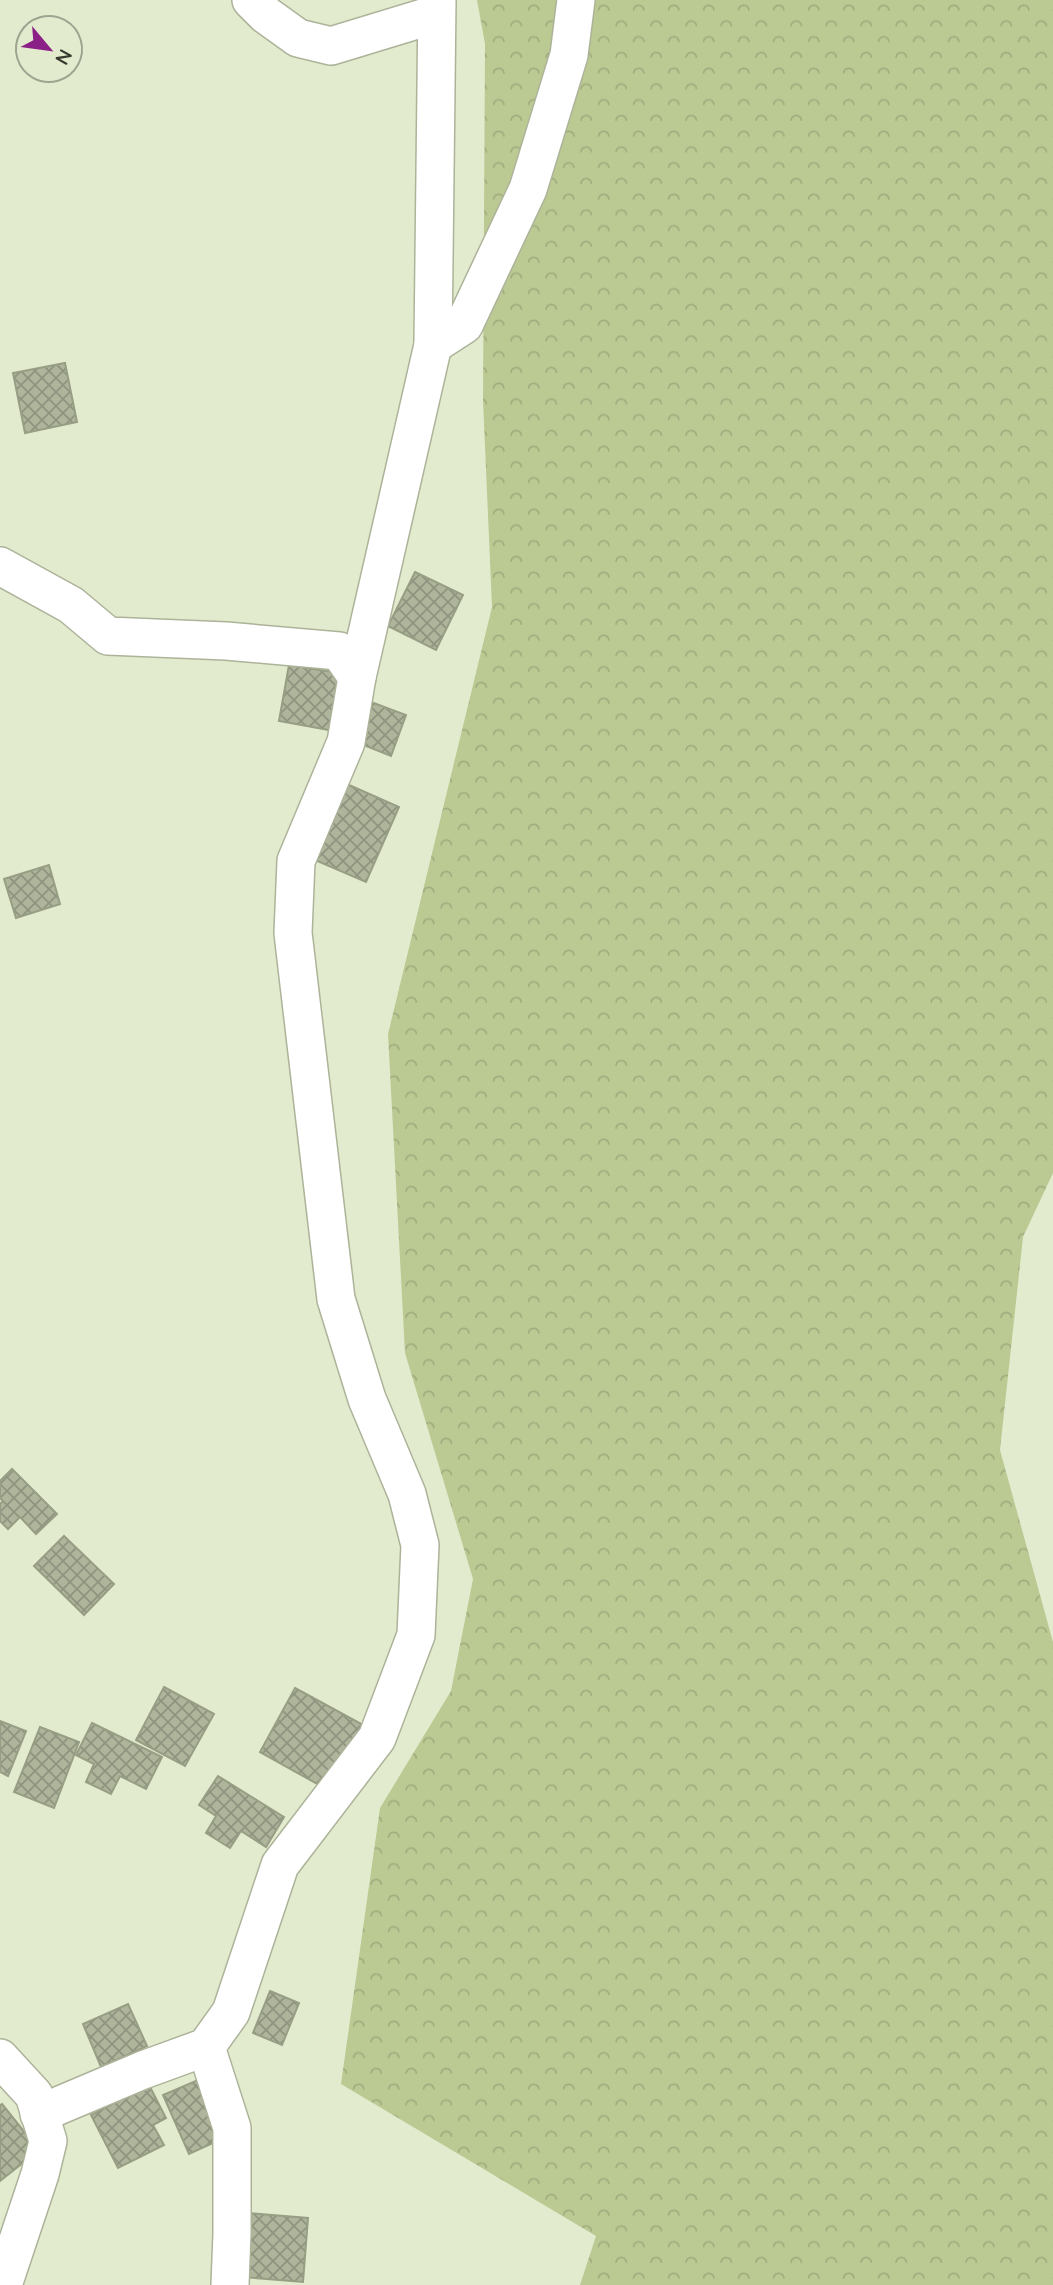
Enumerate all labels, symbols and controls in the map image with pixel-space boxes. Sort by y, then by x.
north arrow [14,14,84,84]
text: N [50,45,78,69]

